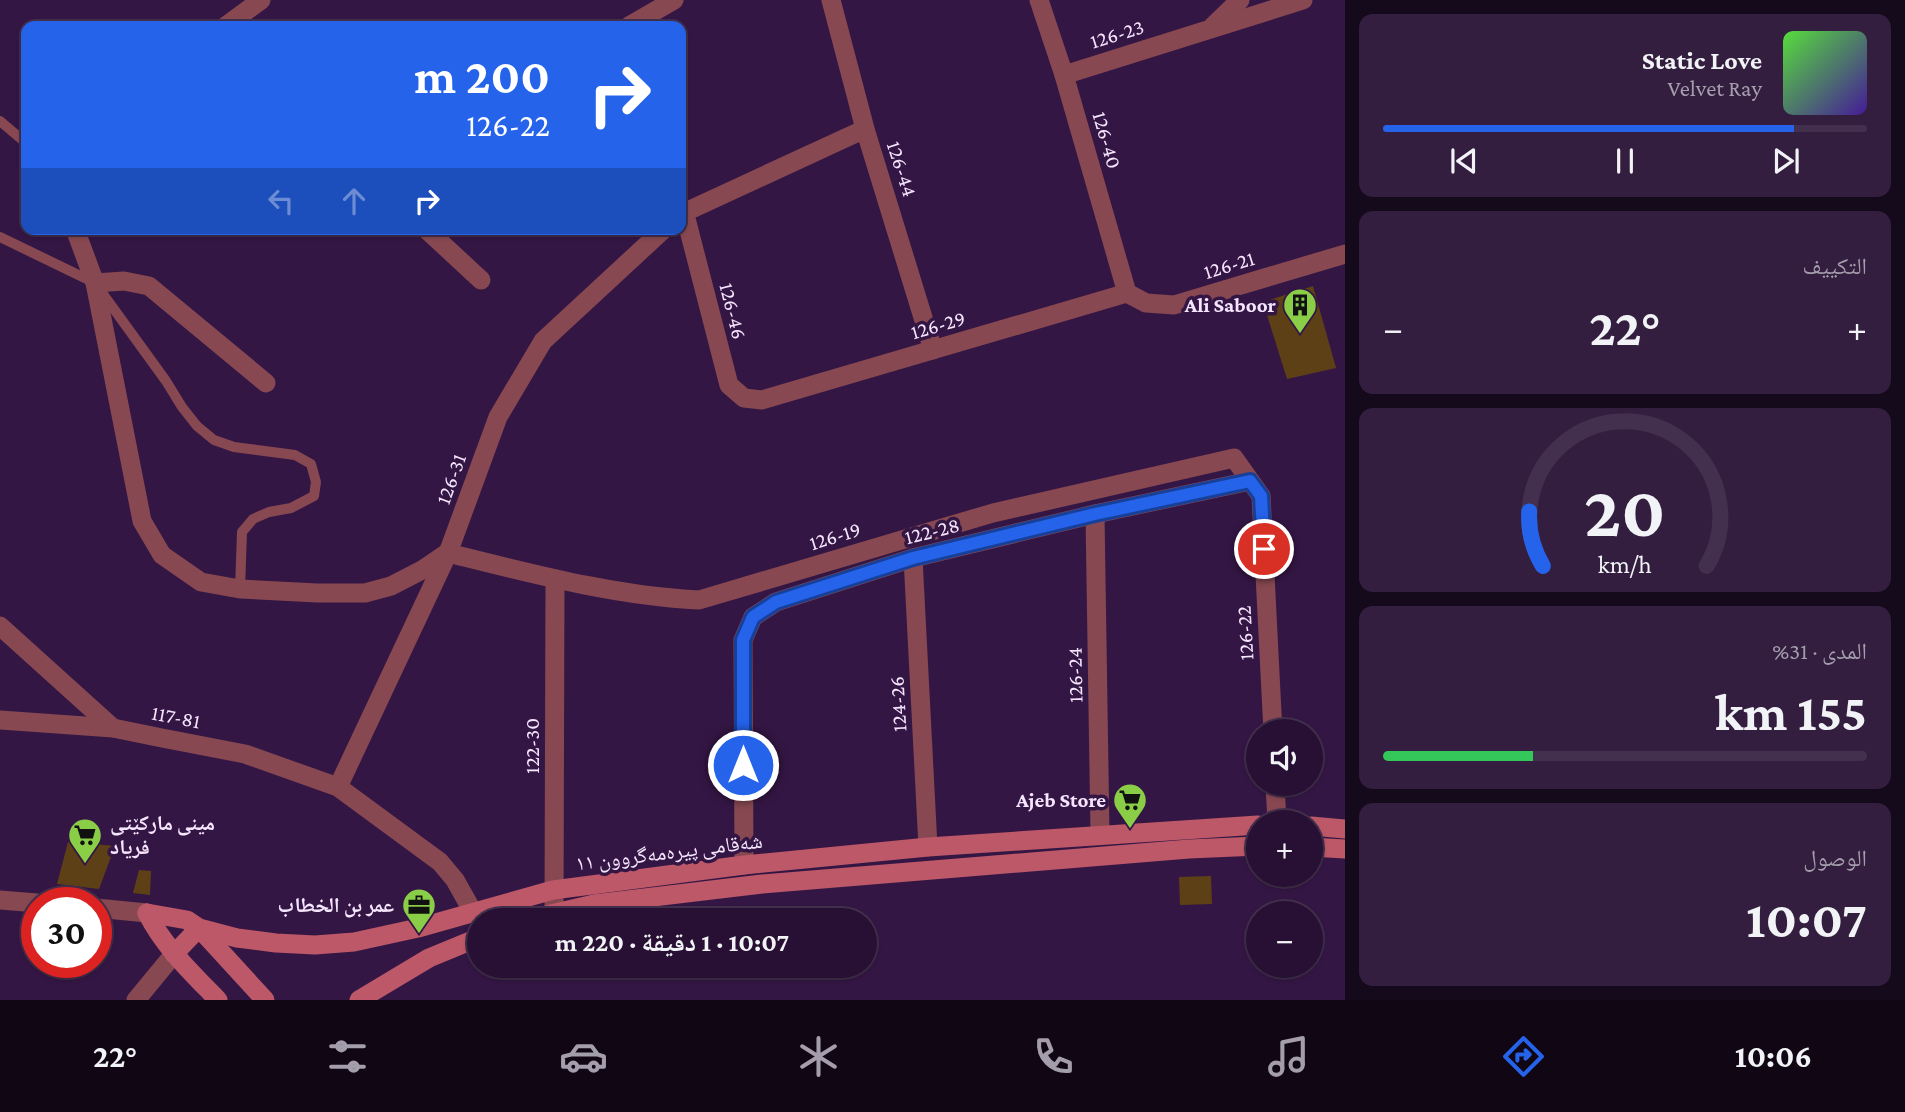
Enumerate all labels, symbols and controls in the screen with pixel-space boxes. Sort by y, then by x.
street label: 126-23 [1087,14,1147,54]
text: Static Love [1642,46,1762,75]
text: 200 m [415,49,550,104]
icon: right [574,49,665,140]
text: Velvet Ray [1668,75,1762,101]
text: 126-22 [466,107,550,143]
street label: 126-40 [1087,109,1127,171]
street label: 126-44 [882,138,922,200]
icon: previous [1445,142,1483,180]
icon: pause [1606,142,1644,180]
icon: next [1767,142,1805,180]
icon: left [262,182,300,220]
icon: ahead [335,182,373,220]
icon: right [408,182,446,220]
street label: 126-21 [1201,246,1257,284]
text: التكييف [1802,253,1867,279]
street label: 126-46 [714,280,752,342]
building icon: Ali Saboor [1281,286,1319,335]
place label: Ali Saboor [1184,293,1277,317]
text: 22° [1589,298,1661,356]
street label: 126-29 [908,306,968,344]
text: − [1383,307,1403,349]
text: + [1847,307,1867,349]
street label: 126-31 [431,450,471,508]
text: 20 [1584,471,1666,552]
street label: 122-28 [902,513,962,549]
street label: 126-19 [806,517,864,555]
pin [1234,519,1294,579]
icon: arrive [1245,530,1283,568]
text: km/h [1598,551,1652,578]
street label: 126-22 [1232,605,1258,661]
text: المدى · 31% [1772,638,1867,664]
street label: 126-24 [1063,647,1087,703]
street label: 124-26 [885,676,911,732]
text: 155 km [1715,683,1867,741]
street label: 117-81 [150,701,202,733]
street label: 122-30 [520,718,544,774]
map controls [1246,719,1323,978]
button: sound [1246,719,1323,796]
position arrow [706,728,780,802]
supermarket icon: Ajeb Store [1111,781,1149,830]
place label: Ajeb Store [1015,788,1106,812]
button: + [1246,810,1323,887]
place label: مینی مارکێتی فریاد [110,811,215,859]
supermarket icon: مینی مارکێتی فریاد [66,816,104,865]
street label: شەقامی پیرەمەگروون ١١ [574,829,764,876]
text: الوصول [1803,845,1867,871]
office icon: عمر بن الخطاب [400,886,438,935]
speed limit sign: 30 [21,887,112,978]
text: 10:07 [1746,890,1867,948]
place label: عمر بن الخطاب [278,893,394,918]
button: − [1246,901,1323,978]
text: 10:07 · 1 دقيقة · 220 m [555,928,789,957]
icon: filters [323,1032,372,1081]
icon: car [559,1032,608,1081]
icon: climate [794,1032,843,1081]
icon: phone [1029,1032,1078,1081]
icon: music [1264,1032,1313,1081]
icon: directions [1499,1032,1548,1081]
text: 22° [93,1038,137,1074]
text: 10:06 [1735,1038,1812,1074]

